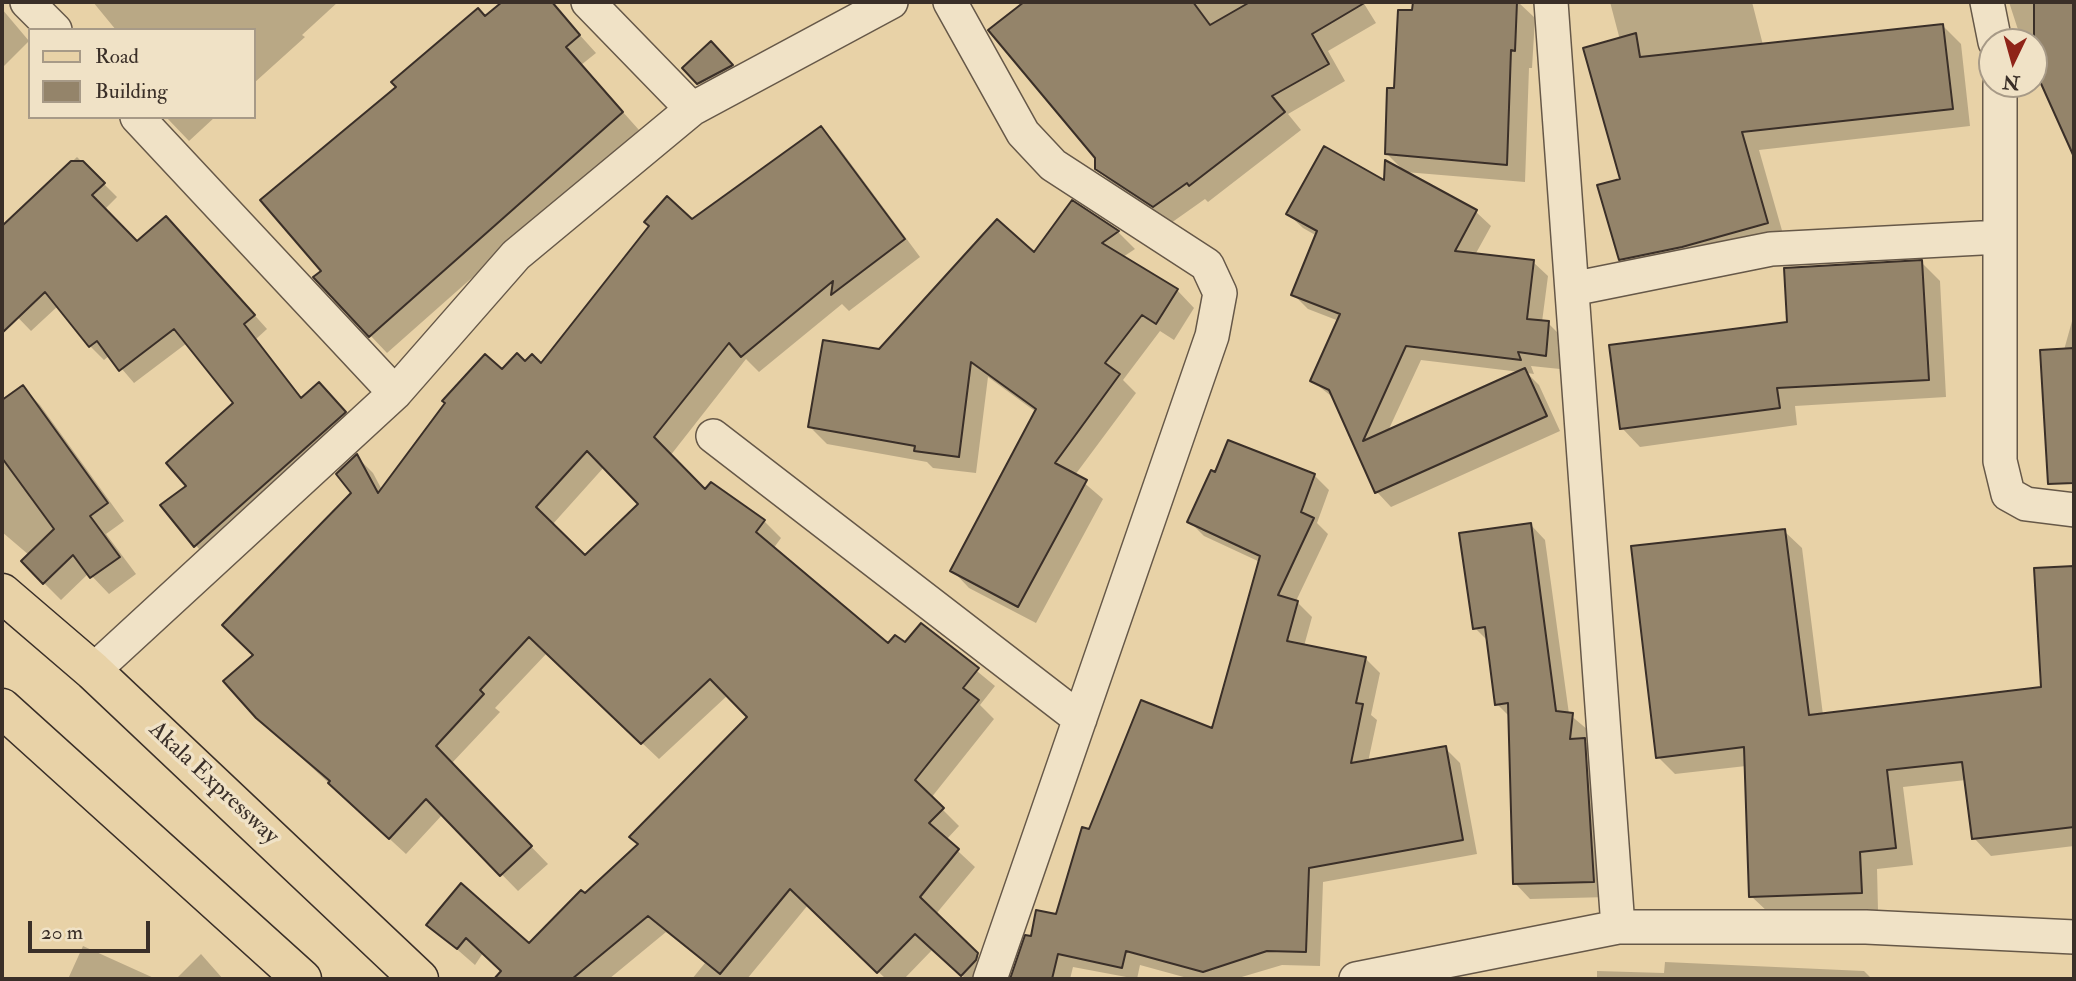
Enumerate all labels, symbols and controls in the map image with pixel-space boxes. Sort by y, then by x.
legend [28,28,256,119]
north arrow [1978,28,2048,98]
text: Road [95,43,139,70]
text: N [2002,69,2021,95]
text: Building [95,78,168,105]
street label: Akala Expressway [142,716,284,852]
scale bar [32,908,154,952]
text: 20 m [41,919,83,946]

